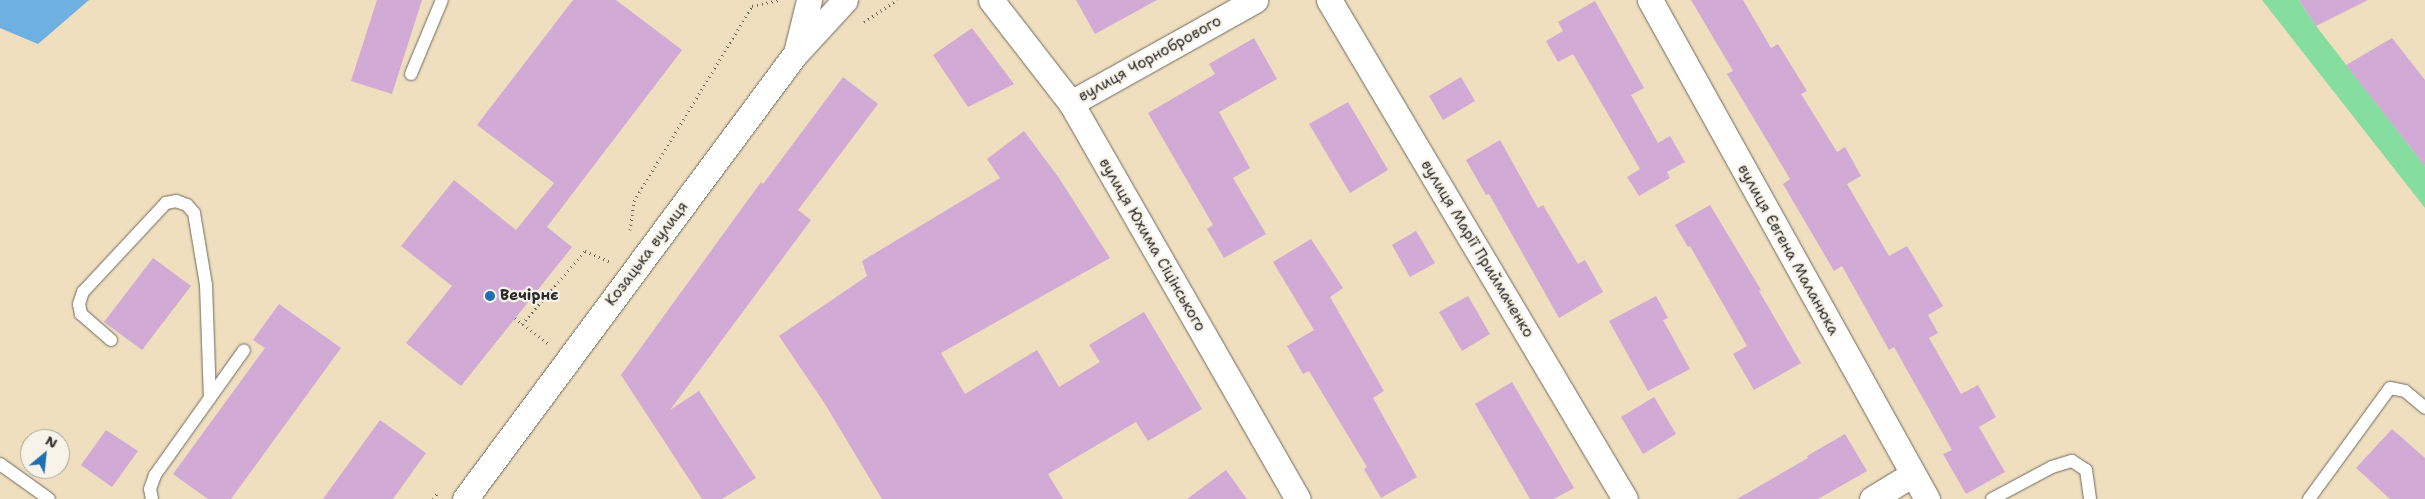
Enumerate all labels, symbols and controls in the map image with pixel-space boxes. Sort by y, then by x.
street label: вулиця Чорнобрового [1075,12,1225,106]
street label: вулиця Юхима Сіцінського [1095,155,1209,335]
street label: вулиця Марії Приймаченко [1417,157,1537,341]
street label: вулиця Євгена Маланюка [1733,161,1843,339]
street label: Козацька вулиця [602,198,692,310]
place label: Вечірнє [500,287,558,305]
marker: Вечірнє [484,290,496,302]
north arrow [20,429,70,479]
text: N [42,431,61,452]

